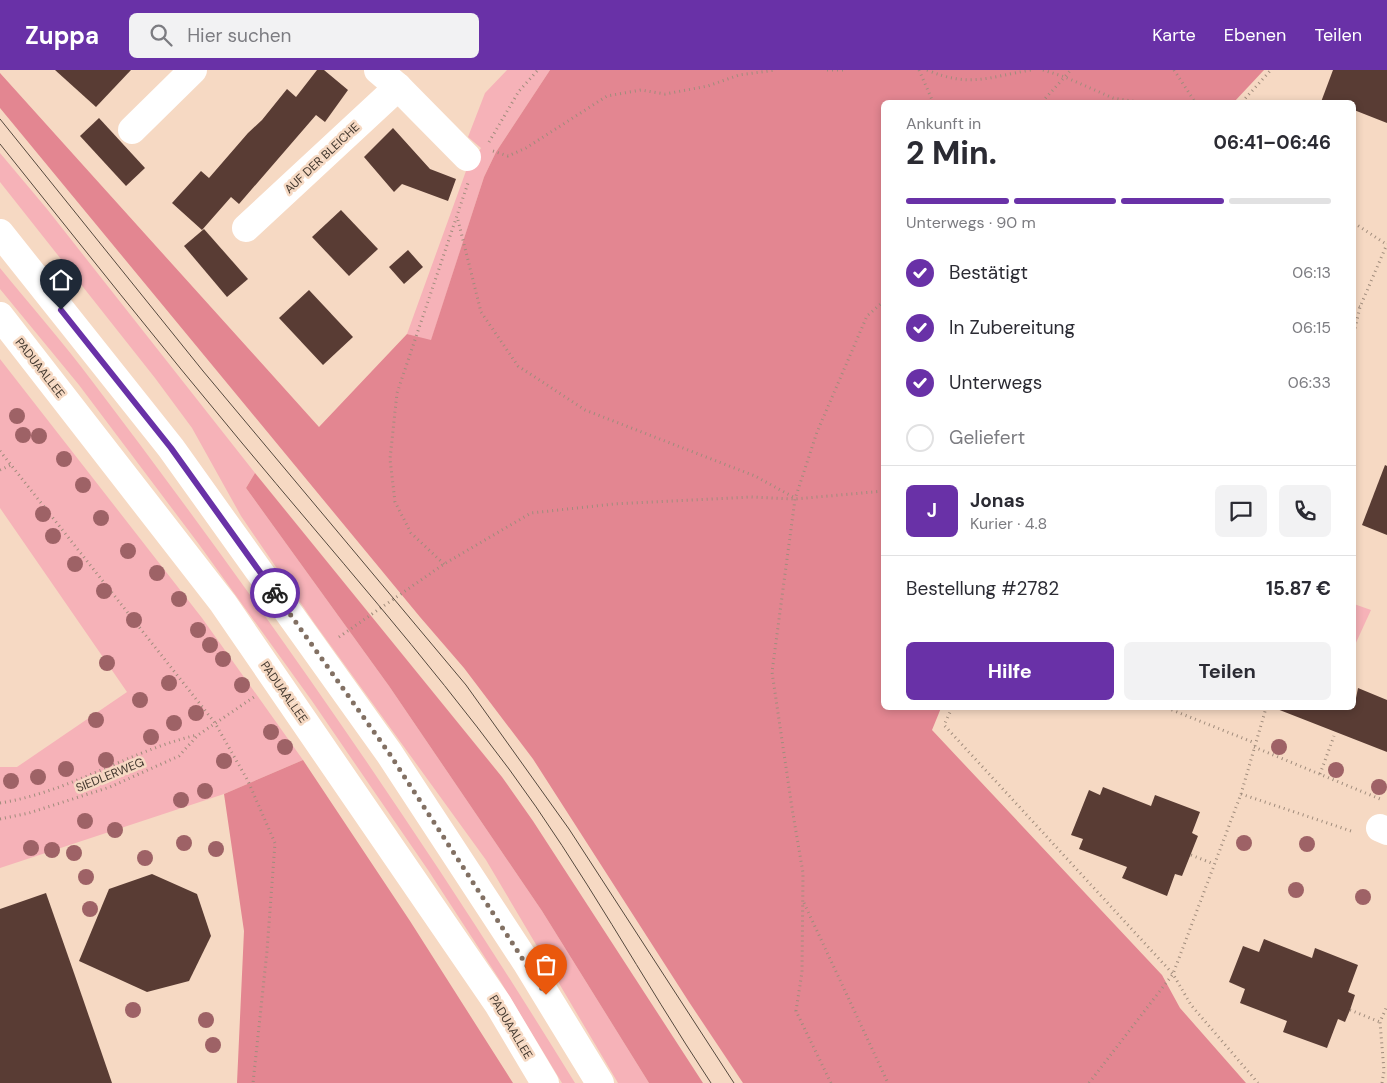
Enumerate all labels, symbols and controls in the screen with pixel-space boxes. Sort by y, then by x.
search box [129,13,479,58]
text: Zuppa [25,20,99,51]
icon: search [147,21,175,49]
text: Hier suchen [187,23,291,48]
text: Karte [1152,23,1196,47]
text: Ebenen [1224,23,1286,47]
text: Teilen [1314,23,1362,47]
text: Ankunft in [906,113,981,134]
street label: AUF DER BLEICHE [281,119,363,197]
text: 06:41–06:46 [1214,130,1331,155]
text: 2 Min. [906,132,997,174]
text: Unterwegs · 90 m [906,212,1036,233]
pin [40,259,82,310]
icon: check [906,259,934,287]
text: Bestätigt [949,260,1028,285]
text: 06:13 [1292,262,1331,283]
icon: home [47,266,75,294]
icon: check [906,314,934,342]
text: In Zubereitung [949,315,1075,340]
text: 06:15 [1292,317,1331,338]
street label: PADUAALLEE [12,335,69,401]
icon: check [906,369,934,397]
text: Unterwegs [949,370,1042,395]
text: 06:33 [1288,372,1331,393]
text: Geliefert [949,425,1025,450]
button: chat [1215,485,1267,537]
button: phone [1279,485,1331,537]
text: Jonas [970,488,1025,513]
text: J [927,498,937,523]
text: Kurier · 4.8 [970,513,1047,534]
courier [250,568,300,618]
text: Bestellung #2782 [906,576,1059,601]
text: 15.87 € [1266,576,1331,601]
icon: bike [261,579,289,607]
button: Hilfe [906,642,1114,700]
button: Teilen [1124,642,1331,700]
street label: PADUAALLEE [257,658,311,726]
street label: SIEDLERWEG [73,754,147,796]
pin [525,944,567,995]
icon: bag [532,951,560,979]
street label: PADUAALLEE [486,992,536,1062]

